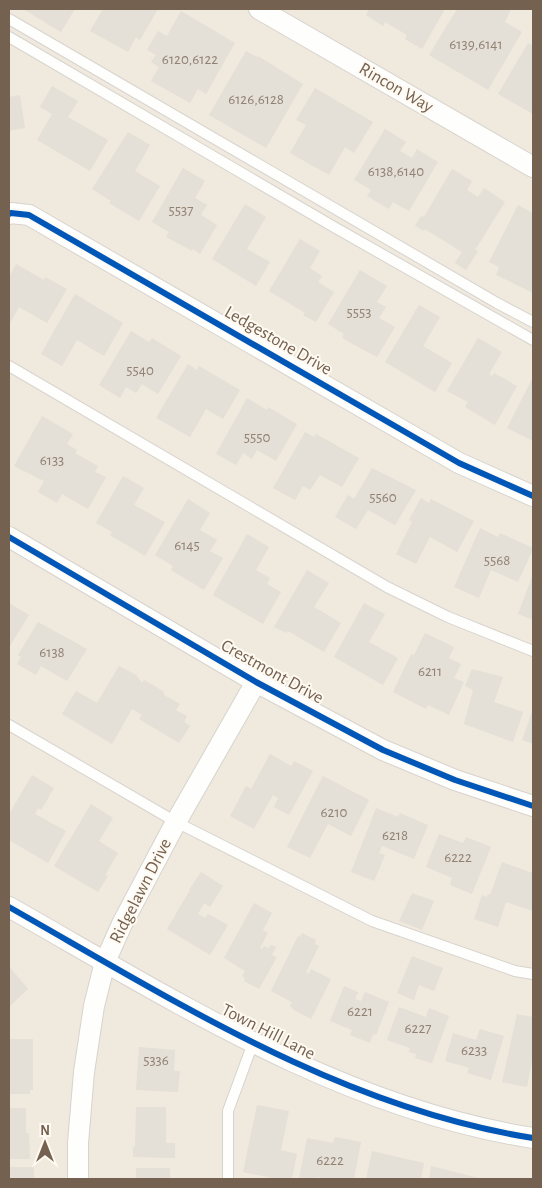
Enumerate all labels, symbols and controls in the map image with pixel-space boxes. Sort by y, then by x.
house number: 6139,6141 [449,37,503,52]
house number: 6120,6122 [162,52,218,67]
street label: Rincon Way [356,60,436,117]
house number: 6126,6128 [228,92,284,107]
house number: 6138,6140 [368,164,424,179]
house number: 5537 [169,203,193,218]
street label: Ledgestone Drive [221,303,335,379]
house number: 5553 [347,305,372,320]
house number: 5540 [126,363,154,378]
house number: 5550 [244,430,270,445]
house number: 6133 [40,453,64,468]
house number: 5560 [369,490,397,505]
house number: 6145 [174,538,200,553]
house number: 5568 [484,553,510,568]
street label: Crestmont Drive [218,636,326,708]
house number: 6138 [39,645,65,660]
house number: 6211 [418,664,442,679]
house number: 6210 [321,805,348,820]
house number: 6218 [382,828,408,843]
street label: Ridgelawn Drive [107,836,175,946]
house number: 6222 [444,850,472,865]
street label: Town Hill Lane [218,1001,318,1063]
house number: 6221 [347,1004,373,1019]
house number: 6227 [405,1021,431,1036]
house number: 6233 [461,1043,487,1058]
house number: 5336 [143,1053,169,1068]
north arrow [20,1118,70,1168]
text: N [40,1124,50,1138]
house number: 6222 [316,1153,344,1168]

